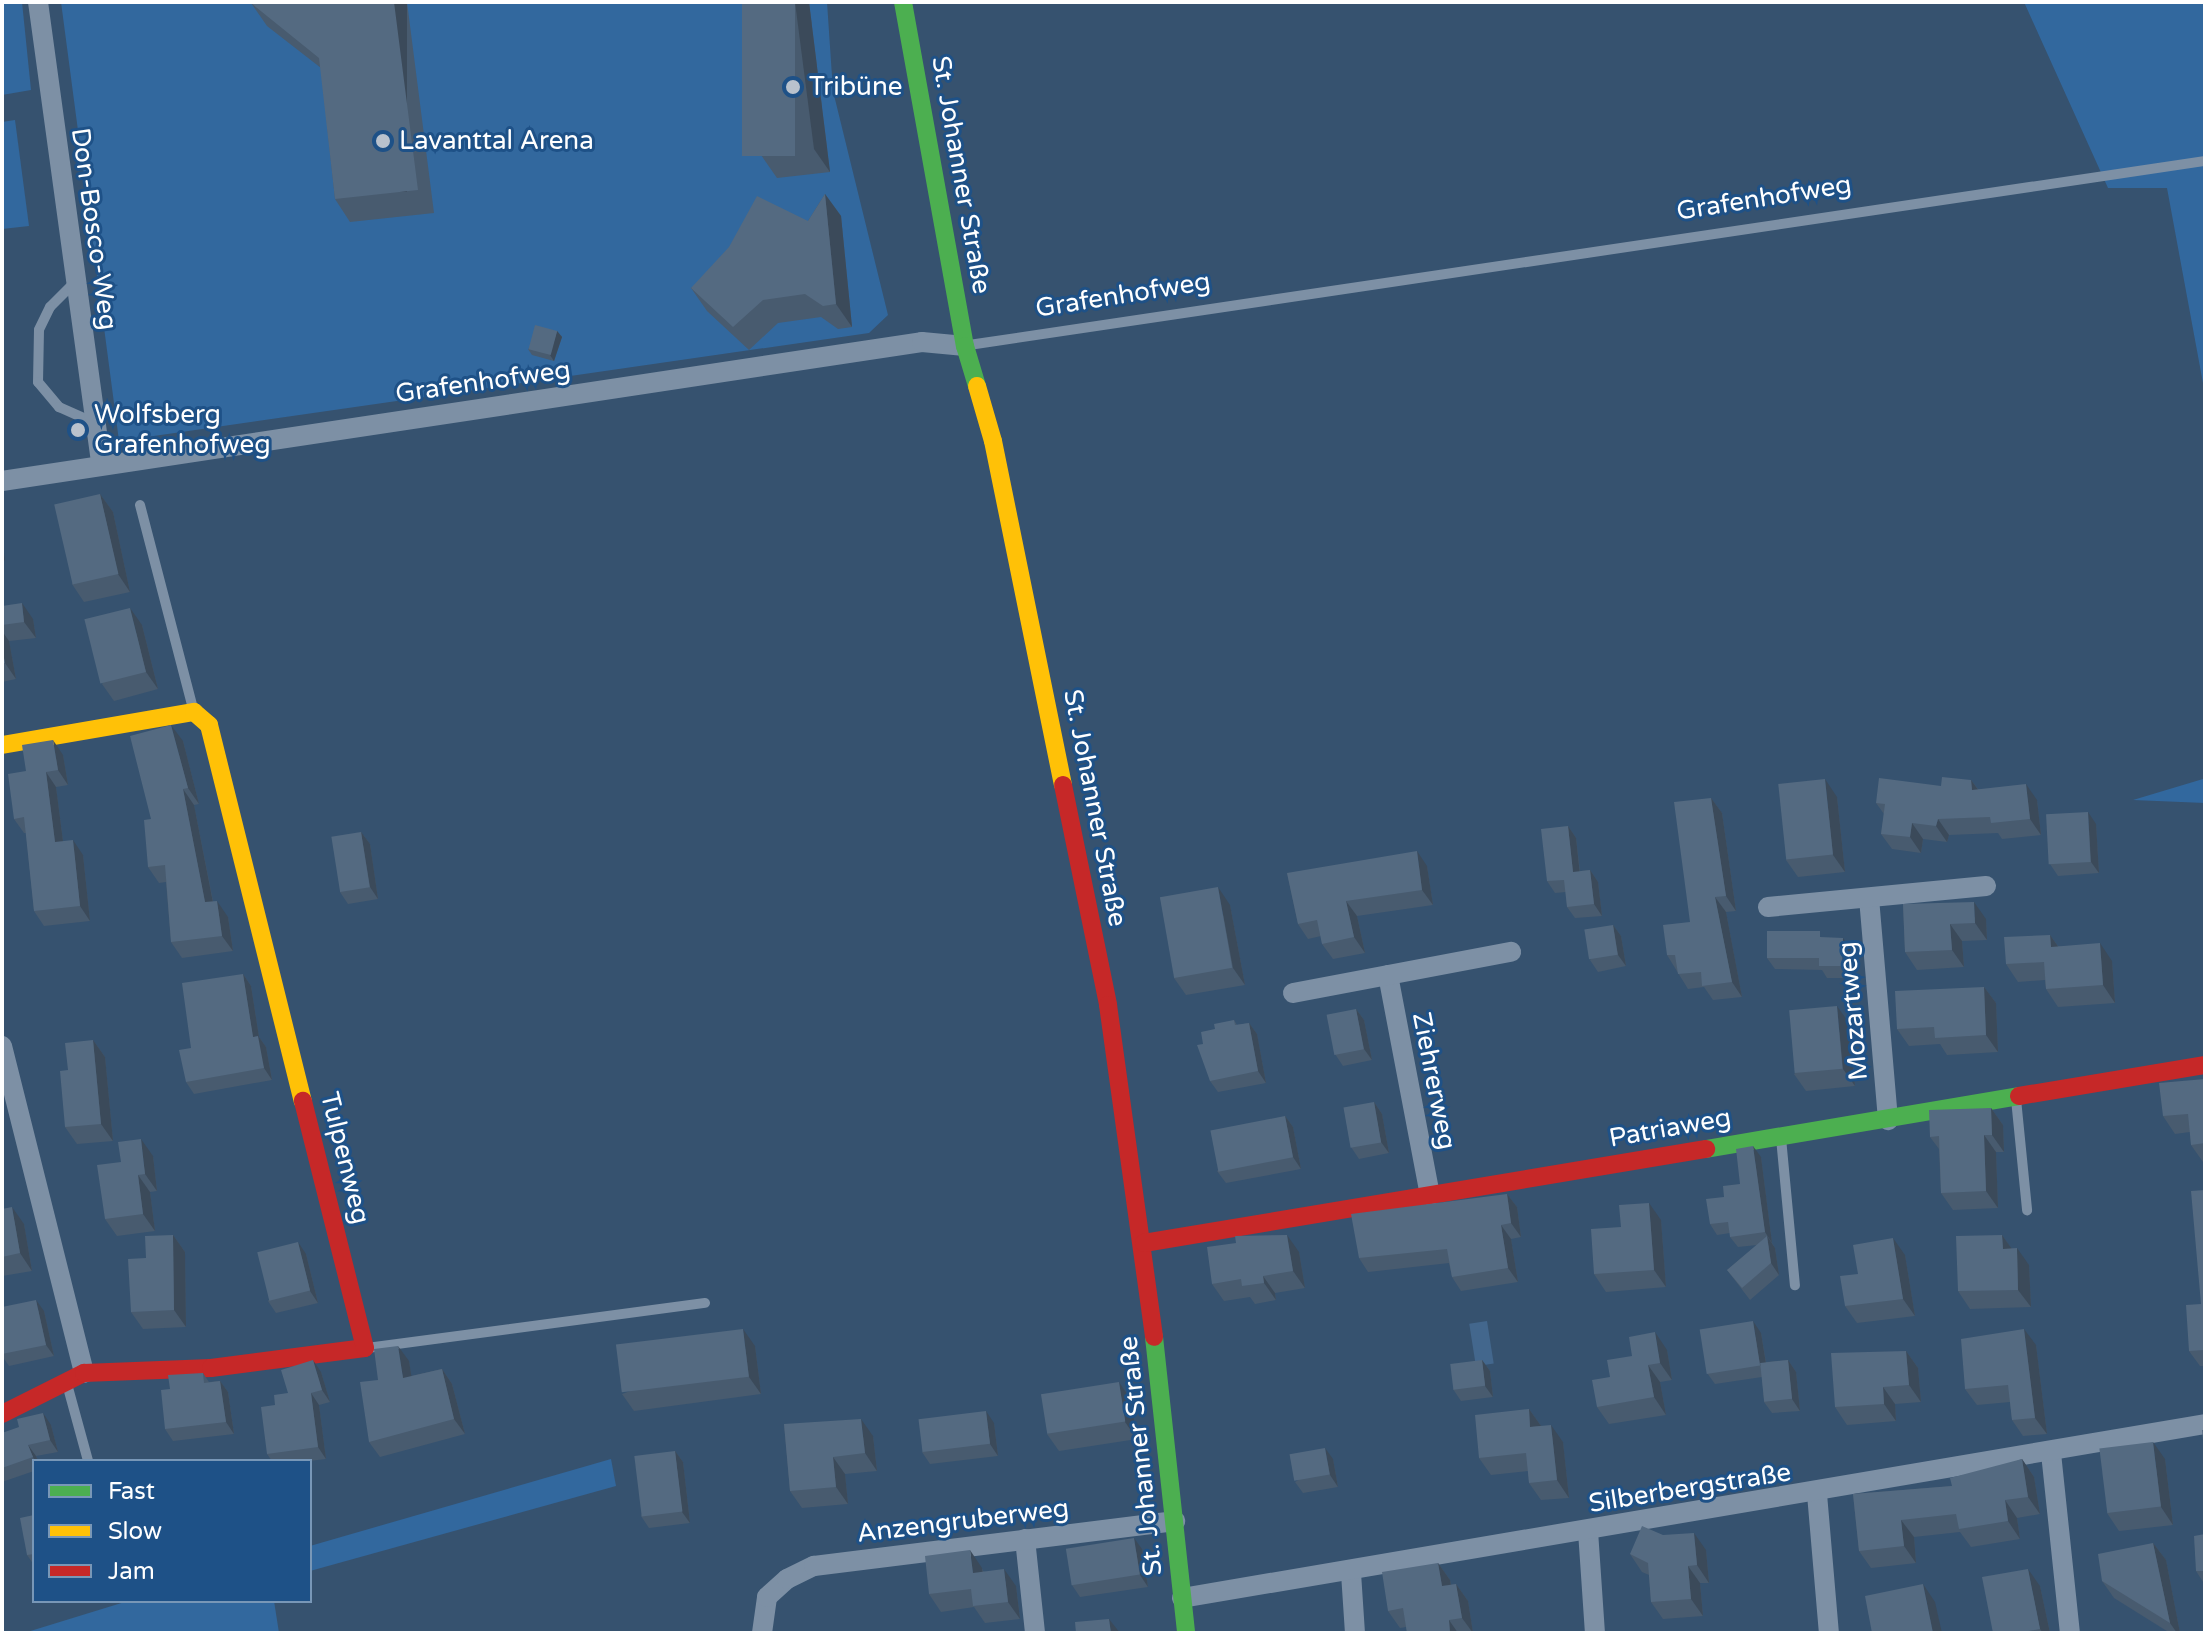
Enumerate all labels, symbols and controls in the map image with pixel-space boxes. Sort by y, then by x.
street label: St. Johanner Straße [925,54,997,296]
place label: Tribüne [809,71,902,103]
marker: Tribüne [784,78,802,96]
place label: Lavanttal Arena [399,125,594,157]
street label: Don-Bosco-Weg [64,126,124,332]
marker: Lavanttal Arena [374,132,392,150]
street label: Grafenhofweg [1674,169,1854,227]
street label: Grafenhofweg [1033,266,1213,324]
street label: Grafenhofweg [393,354,573,410]
place label: Wolfsberg Grafenhofweg [94,399,271,460]
marker: Wolfsberg Grafenhofweg [69,421,87,439]
street label: St. Johanner Straße [1057,687,1133,929]
street label: Mozartweg [1831,940,1875,1082]
street label: Ziehrerweg [1405,1010,1463,1152]
street label: Tulpenweg [314,1089,376,1227]
street label: Patriaweg [1607,1102,1733,1154]
street label: St. Johanner Straße [1113,1335,1169,1577]
street label: Silberbergstraße [1587,1457,1793,1519]
legend [32,1459,312,1603]
text: Fast [108,1477,155,1506]
street label: Anzengruberweg [855,1493,1071,1549]
text: Slow [108,1517,162,1546]
text: Jam [108,1557,155,1586]

